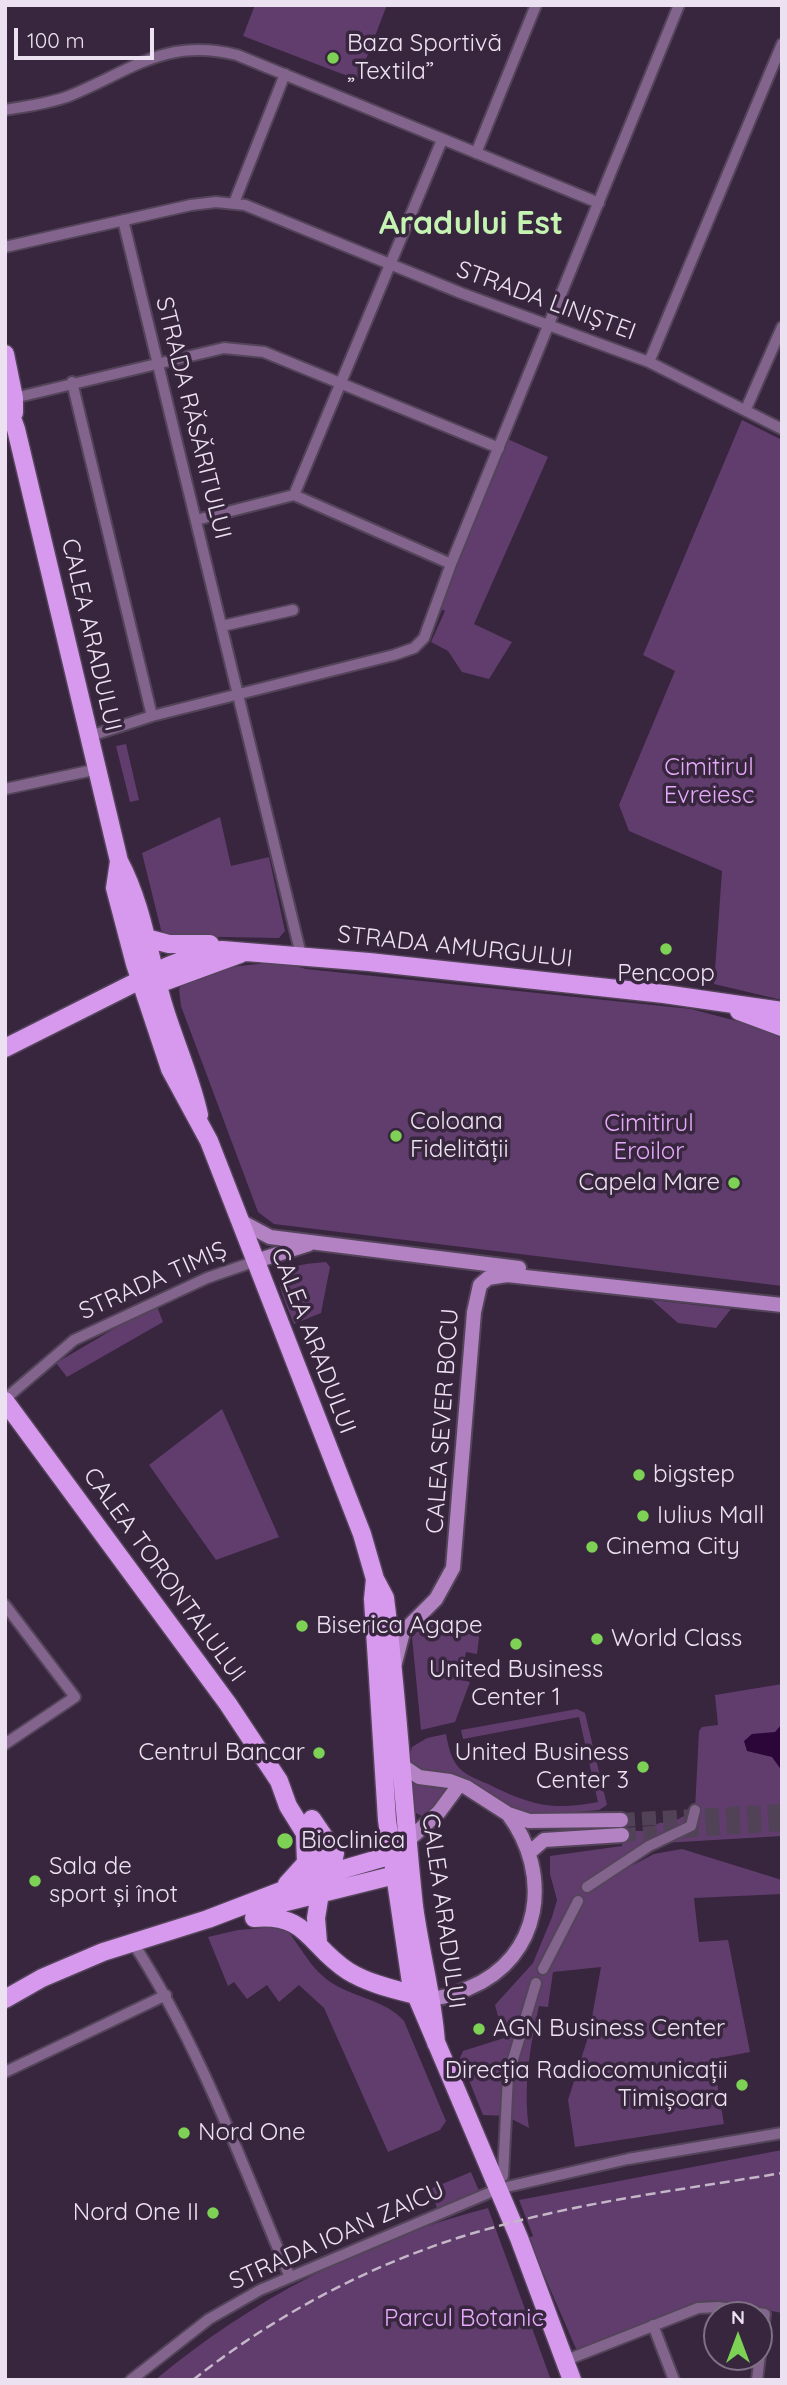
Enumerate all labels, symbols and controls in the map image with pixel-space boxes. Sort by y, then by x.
scale bar [18,14,158,58]
text: 100 m [27,27,85,53]
place label: Baza Sportivă „Textila” [347,30,502,86]
marker: Baza Sportivă „Textila” [325,50,341,66]
district label: Aradului Est [379,205,563,243]
street label: STRADA LINIȘTEI [452,255,640,347]
street label: STRADA RĂSĂRITULUI [149,294,237,542]
street label: CALEA ARADULUI [55,536,127,734]
park label: Cimitirul Evreiesc [664,754,754,810]
street label: STRADA AMURGULUI [336,920,574,974]
marker: Pencoop [658,941,674,957]
place label: Pencoop [617,960,715,988]
place label: Coloana Fidelității [410,1108,509,1164]
park label: Cimitirul Eroilor [604,1110,694,1166]
marker: Coloana Fidelității [388,1128,404,1144]
place label: Capela Mare [578,1169,720,1197]
marker: Capela Mare [726,1175,742,1191]
street label: STRADA TIMIȘ [75,1236,231,1326]
street label: CALEA ARADULUI [264,1244,362,1438]
street label: CALEA SEVER BOCU [421,1307,465,1535]
place label: bigstep [653,1461,735,1489]
street label: CALEA TORONTALULUI [77,1462,251,1688]
marker: bigstep [631,1467,647,1483]
place label: Iulius Mall [657,1502,764,1530]
marker: Iulius Mall [635,1508,651,1524]
place label: Cinema City [606,1533,740,1561]
marker: Cinema City [584,1539,600,1555]
place label: Biserica Agape [316,1612,483,1640]
marker: Biserica Agape [294,1618,310,1634]
place label: World Class [611,1625,742,1653]
marker: World Class [589,1631,605,1647]
marker: United Business Center 1 [508,1636,524,1652]
place label: United Business Center 1 [429,1656,603,1712]
place label: Centrul Bancar [139,1739,305,1767]
place label: United Business Center 3 [455,1739,629,1795]
marker: Centrul Bancar [311,1745,327,1761]
marker: United Business Center 3 [635,1759,651,1775]
street label: CALEA ARADULUI [415,1812,471,2010]
place label: Bioclinica [301,1827,405,1855]
marker: Bioclinica [275,1831,295,1851]
place label: Sala de sport și înot [49,1853,178,1909]
marker: Sala de sport și înot [27,1873,43,1889]
place label: AGN Business Center [493,2015,725,2043]
marker: AGN Business Center [471,2021,487,2037]
place label: Direcția Radiocomunicații Timișoara [445,2057,728,2113]
marker: Direcția Radiocomunicații Timișoara [734,2077,750,2093]
place label: Nord One [198,2119,306,2147]
marker: Nord One [176,2125,192,2141]
street label: STRADA IOAN ZAICU [225,2176,449,2296]
place label: Nord One II [73,2199,199,2227]
marker: Nord One II [205,2205,221,2221]
north arrow [703,2301,773,2371]
park label: Parcul Botanic [384,2305,544,2333]
text: N [731,2305,745,2329]

